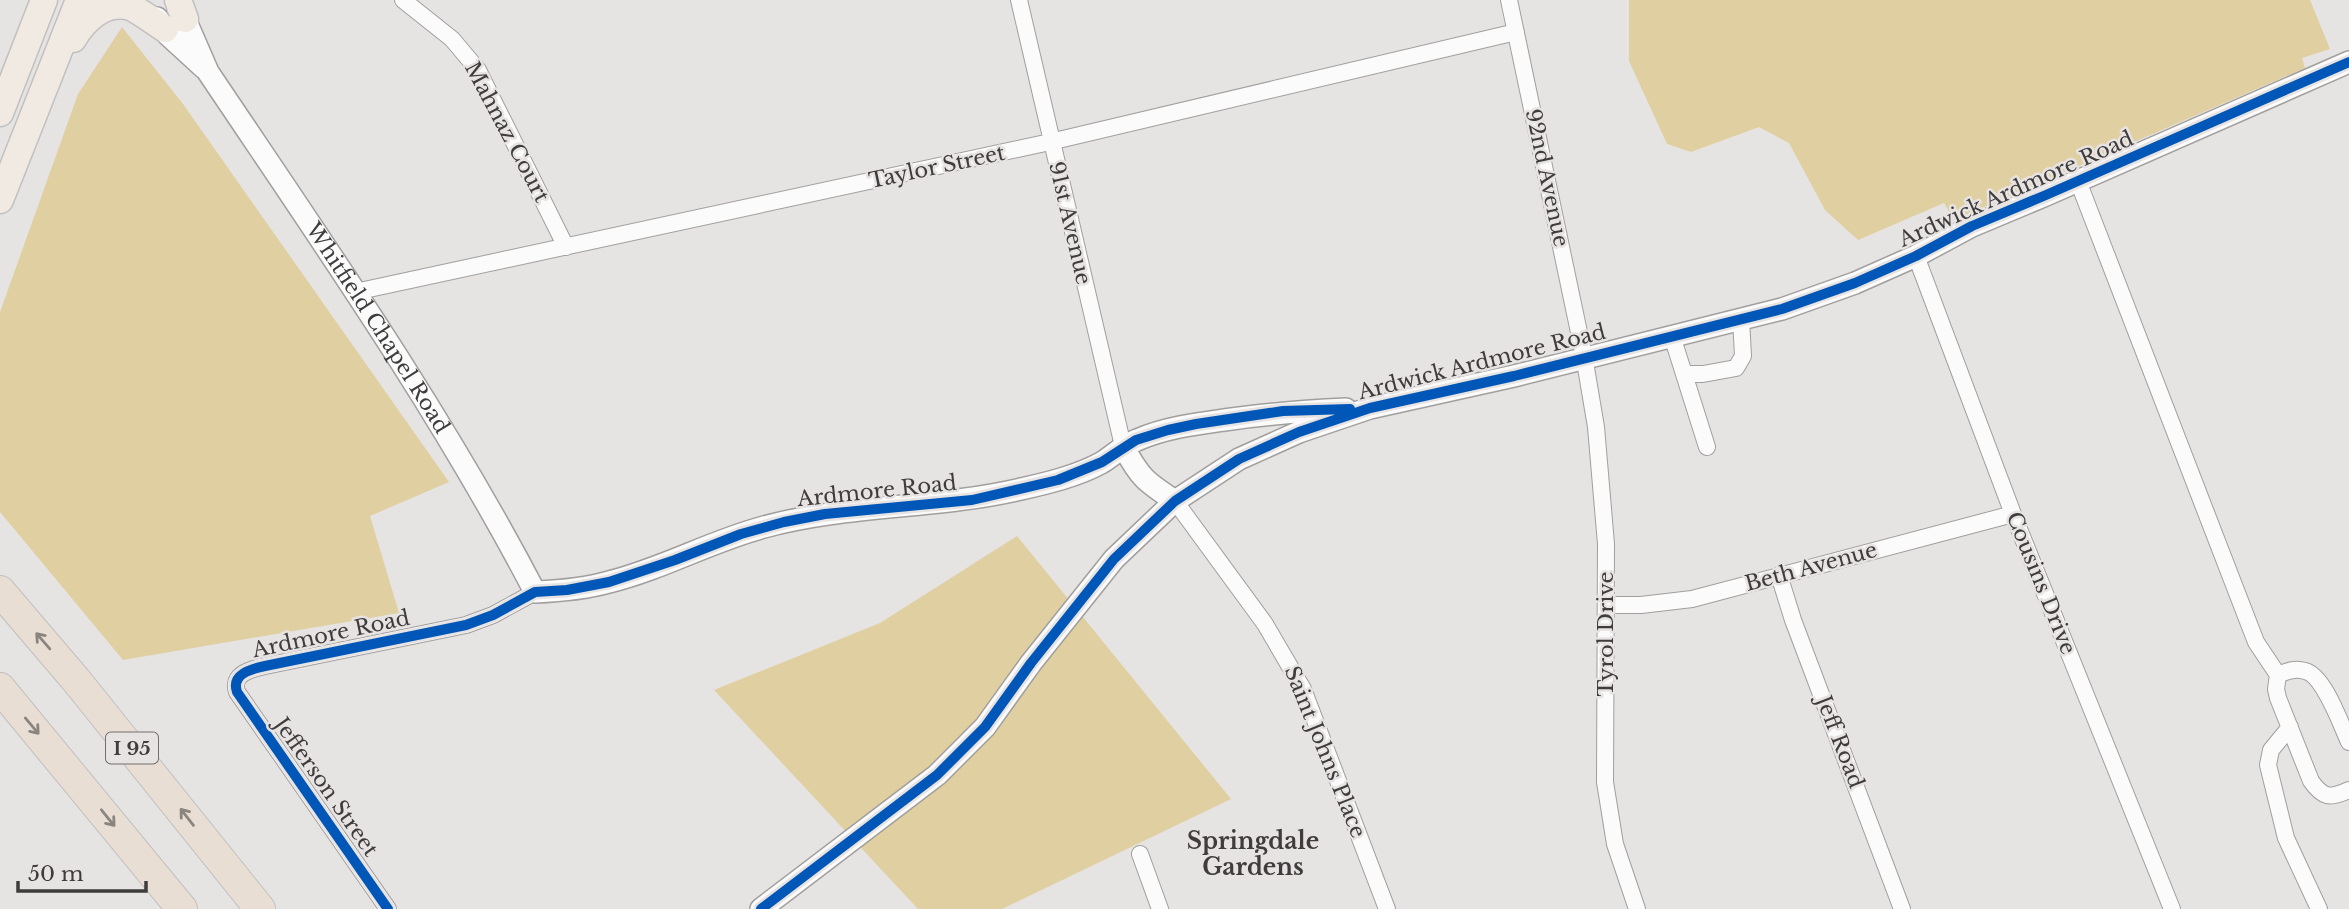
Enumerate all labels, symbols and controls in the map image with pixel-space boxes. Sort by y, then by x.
street label: Mahnaz Court [459,57,555,207]
street label: 92nd Avenue [1520,107,1574,249]
street label: Ardwick Ardmore Road [1894,125,2137,253]
street label: Taylor Street [867,140,1007,194]
street label: 91st Avenue [1043,159,1097,287]
street label: Whitfield Chapel Road [300,217,455,438]
street label: Ardwick Ardmore Road [1354,319,1609,406]
street label: Ardmore Road [795,470,958,512]
street label: Cousins Drive [2001,508,2081,658]
street label: Beth Avenue [1742,537,1880,597]
street label: Tyrol Drive [1593,571,1619,697]
street label: Ardmore Road [249,605,412,664]
one-way arrow [35,632,51,650]
street label: Saint Johns Place [1279,662,1371,842]
street label: Jeff Road [1809,689,1870,792]
street label: Jefferson Street [267,710,384,862]
one-way arrow [25,717,40,735]
road number: I 95 [106,733,158,764]
one-way arrow [100,808,116,826]
one-way arrow [180,808,195,826]
district label: Springdale Gardens [1187,827,1319,881]
scale bar [18,850,145,894]
text: 50 m [28,861,84,887]

